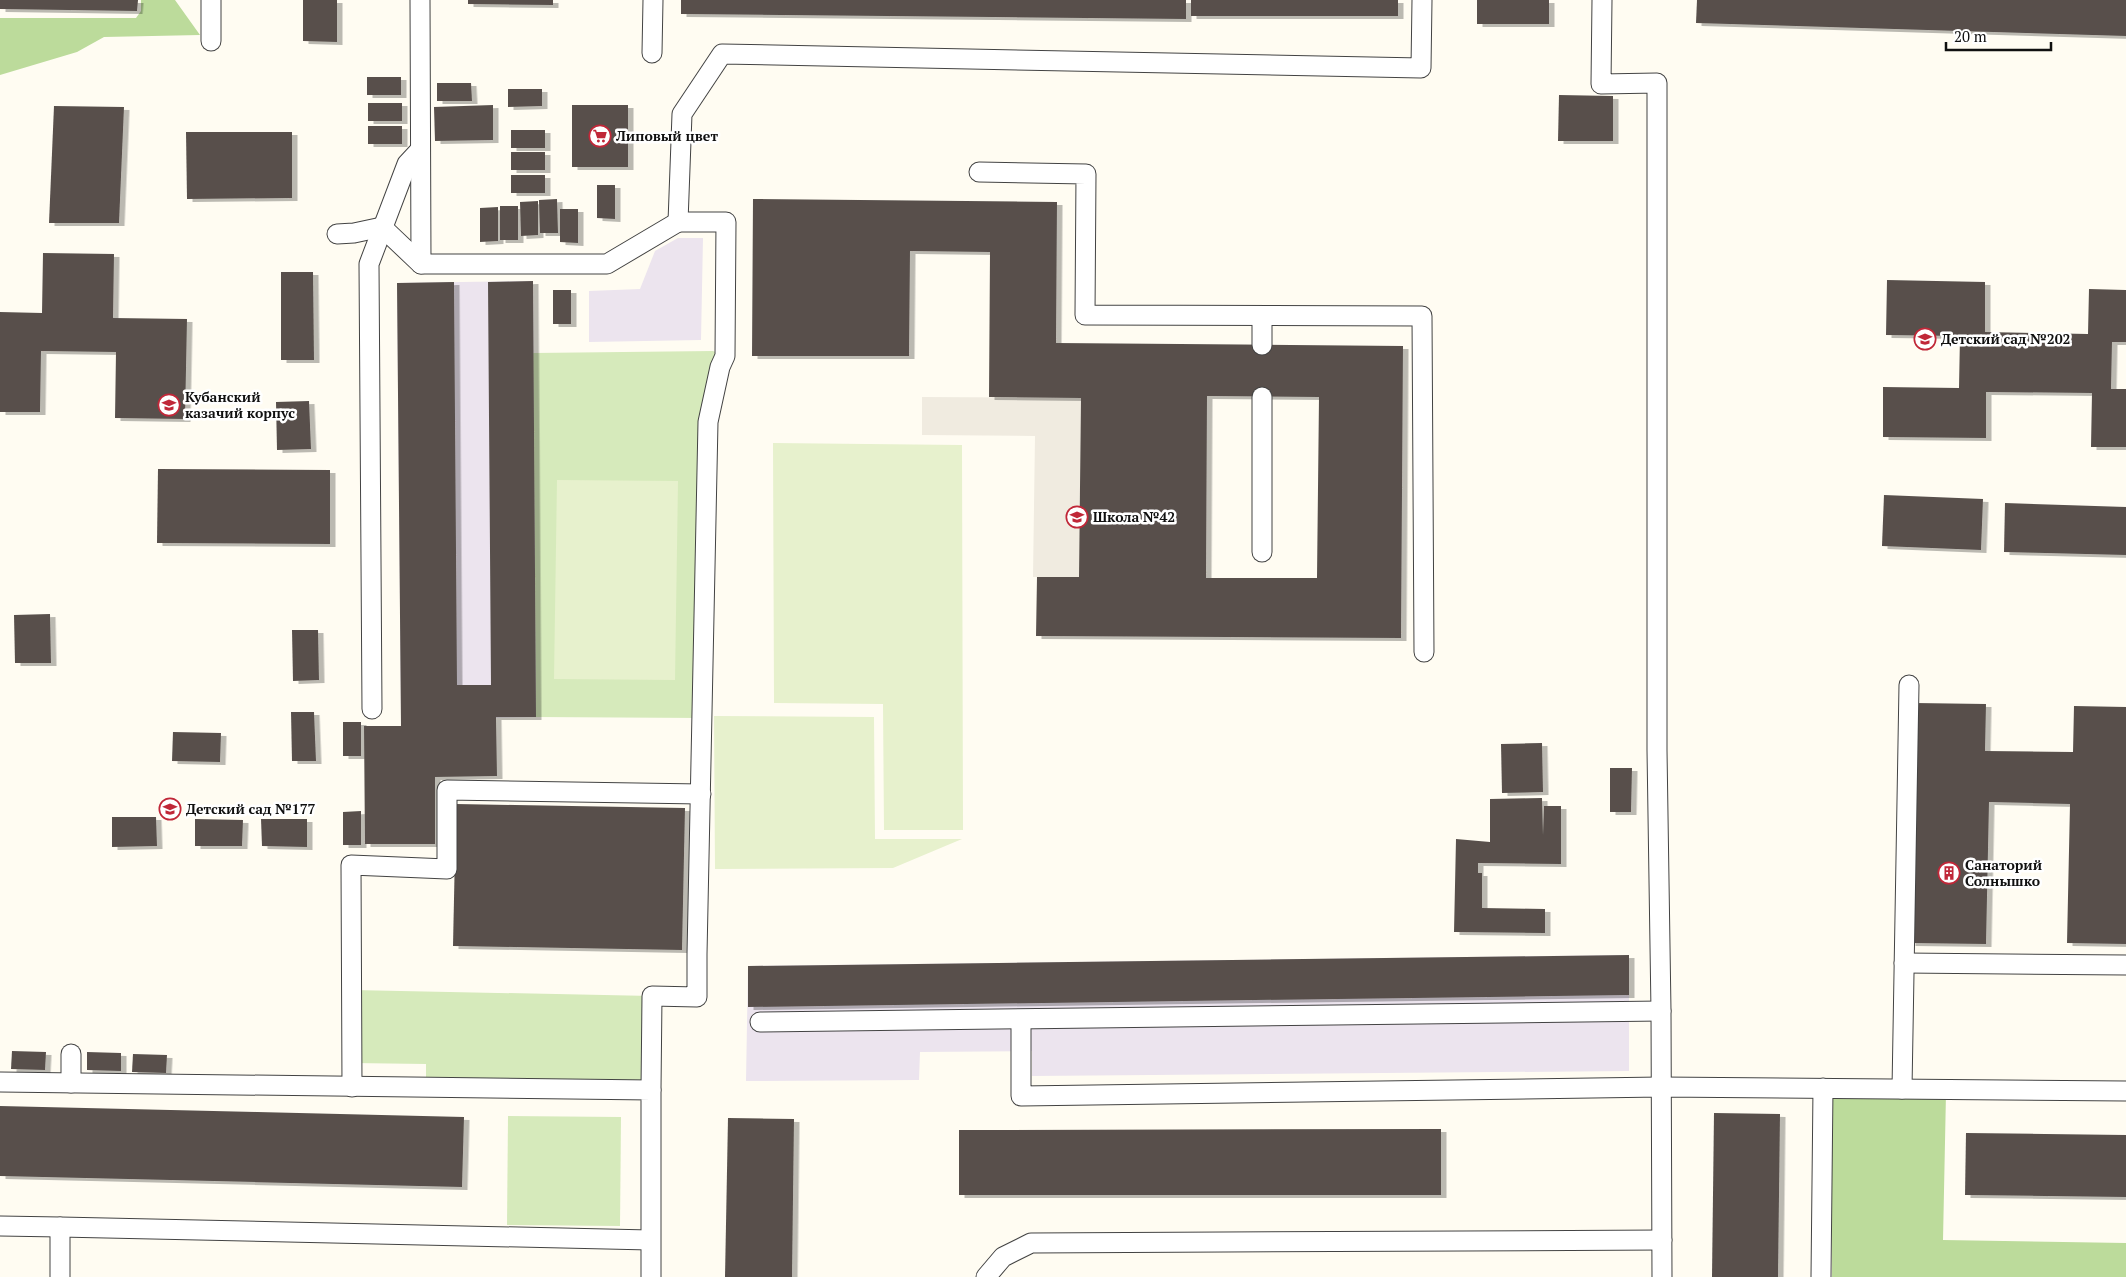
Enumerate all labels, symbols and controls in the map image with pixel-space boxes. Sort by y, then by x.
scale bar [1946,20,2051,52]
text: 20 m [1954,26,1987,46]
supermarket icon: Липовый цвет [588,124,612,148]
place label: Липовый цвет [615,126,718,145]
school or university icon: Детский сад №202 [1913,327,1937,351]
place label: Детский сад №202 [1941,329,2071,348]
place label: Кубанский казачий корпус [185,387,295,422]
school or university icon: Кубанский казачий корпус [157,393,181,417]
school or university icon: Школа №42 [1065,505,1089,529]
place label: Школа №42 [1093,507,1175,526]
school or university icon: Детский сад №177 [158,797,182,821]
place label: Детский сад №177 [186,799,316,818]
place label: Санаторий Солнышко [1965,855,2042,890]
building icon: Санаторий Солнышко [1937,861,1961,885]

